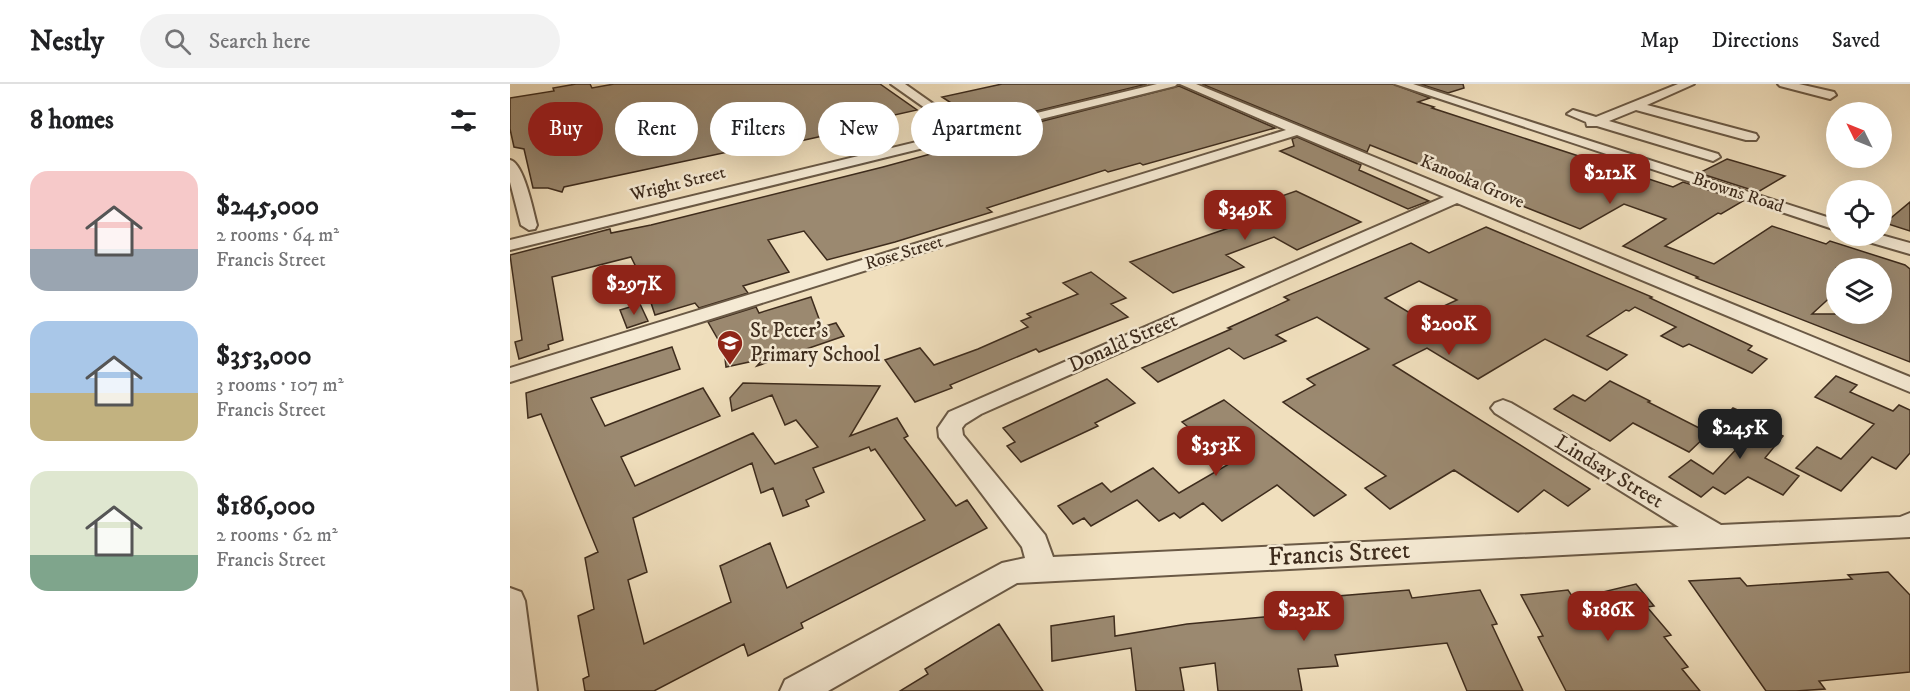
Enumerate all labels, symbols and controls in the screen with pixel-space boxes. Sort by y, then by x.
search box [140,14,560,68]
text: Nestly [30,24,104,59]
icon: search [161,25,194,58]
text: Search here [209,28,310,55]
text: Map [1640,28,1679,54]
text: Directions [1712,28,1799,54]
text: Saved [1832,28,1880,54]
chip: Buy [528,102,603,156]
chip: Rent [615,102,698,156]
chip: Filters [710,102,806,156]
chip: New [818,102,899,156]
chip: Apartment [911,102,1043,156]
north arrow [1826,102,1892,168]
map controls [1826,102,1892,324]
text: 8 homes [30,104,114,137]
icon: filters [447,104,480,137]
street label: Kanooka Grove [1417,150,1527,214]
pin: $212K [1568,154,1652,205]
text: $212K [1584,161,1636,186]
street label: Wright Street [627,162,728,207]
street label: Browns Road [1690,168,1786,218]
button: locate [1826,180,1892,246]
text: $245,000 [216,190,319,223]
pin: $349K [1203,190,1287,241]
icon: home [78,195,150,267]
text: $349K [1218,197,1272,222]
text: 2 rooms · 64 m² [216,223,339,248]
street label: Rose Street [862,231,946,275]
text: Francis Street [216,248,326,273]
button: layers [1826,258,1892,324]
pin: $297K [592,265,676,316]
text: $297K [606,272,662,297]
pin: $200K [1407,305,1491,356]
street label: Donald Street [1064,307,1182,379]
text: $200K [1421,312,1477,337]
place label: St Peter's Primary School [750,318,881,368]
school or university icon: St Peter's Primary School [715,328,745,366]
text: $353,000 [216,340,311,373]
icon: home [78,345,150,417]
text: 3 rooms · 107 m² [216,373,344,398]
text: Francis Street [216,398,326,423]
pin: $245K [1698,409,1782,460]
text: $245K [1712,416,1768,441]
pin: $353K [1174,426,1258,477]
street label: Lindsay Street [1550,429,1668,515]
text: $353K [1191,433,1241,458]
text: $186,000 [216,490,315,523]
icon: home [78,495,150,567]
text: 2 rooms · 62 m² [216,523,338,548]
street label: Francis Street [1267,534,1411,574]
text: Francis Street [216,548,326,573]
pin: $232K [1262,591,1346,642]
pin: $186K [1566,591,1650,642]
text: $232K [1278,598,1330,623]
text: $186K [1582,598,1634,623]

